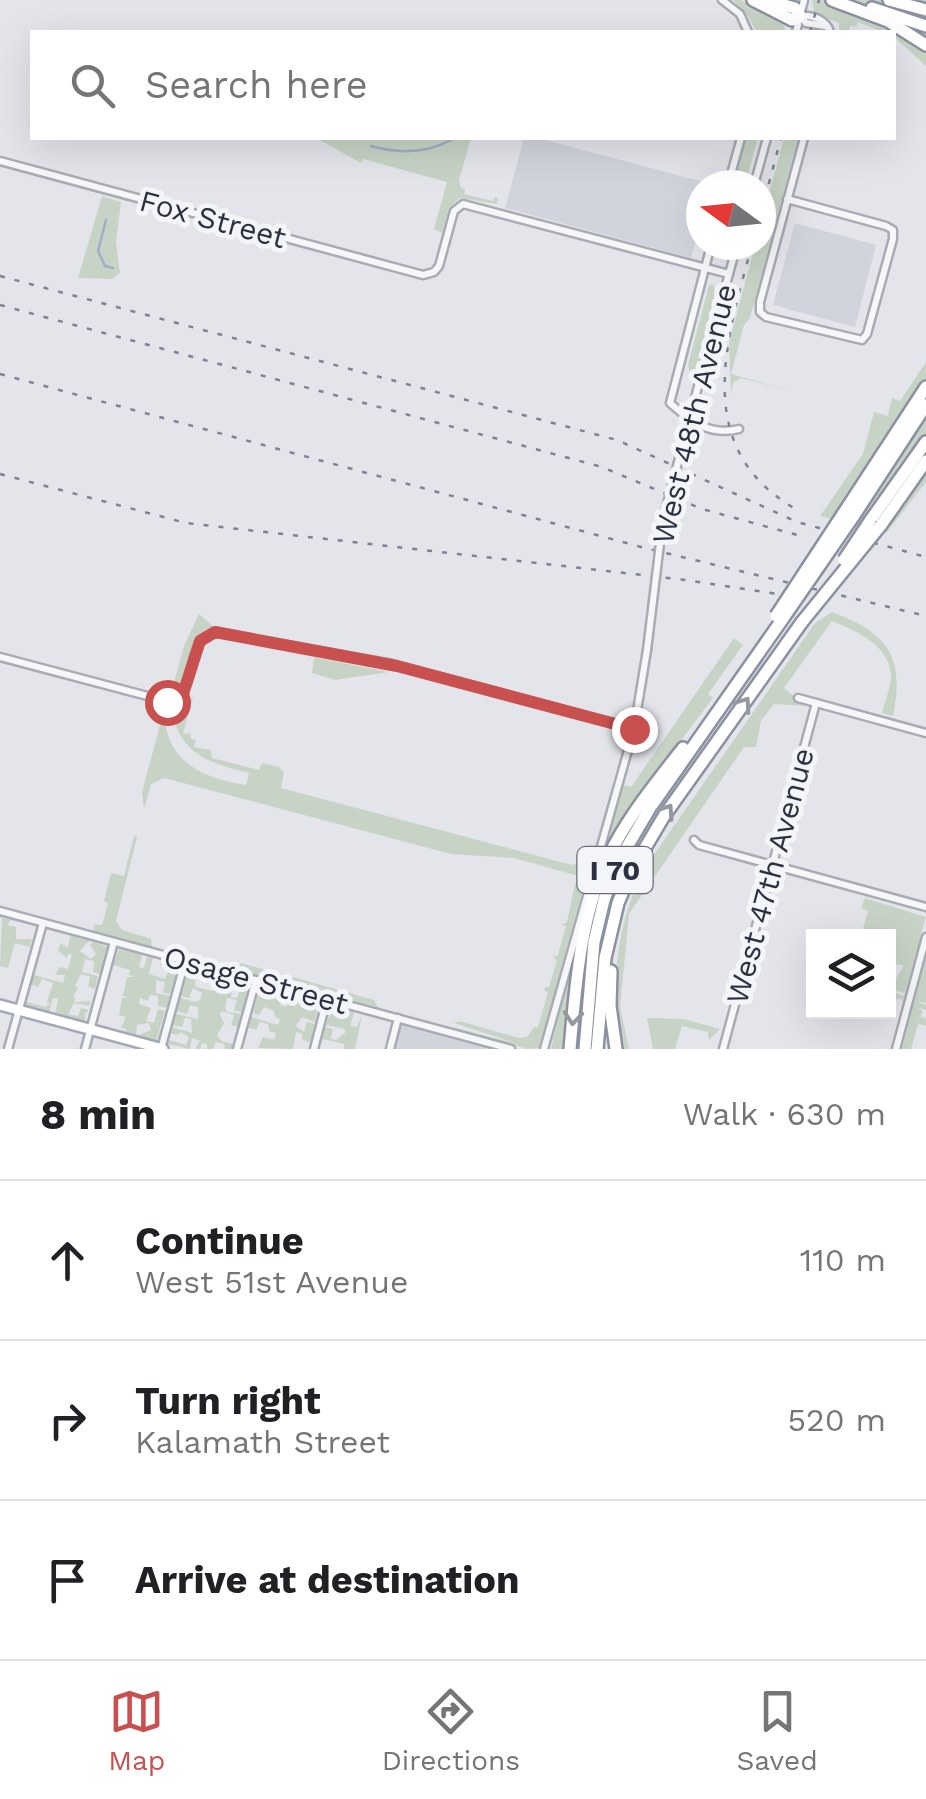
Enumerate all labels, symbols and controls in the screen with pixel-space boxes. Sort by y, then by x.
search box [30,30,896,140]
icon: search [65,58,120,113]
text: Search here [145,63,368,107]
north arrow [686,170,776,260]
street label: Fox Street [136,183,290,255]
street label: West 48th Avenue [645,280,743,548]
route start [145,680,191,726]
one-way arrow [732,697,750,716]
route end [612,707,658,753]
street label: West 47th Avenue [719,744,821,1008]
one-way arrow [655,804,674,822]
road number: I 70 [578,847,652,893]
map controls [806,929,896,1019]
button: layers [806,929,896,1019]
street label: Osage Street [160,939,352,1021]
one-way arrow [562,1010,584,1026]
text: 8 min [40,1090,156,1139]
text: Walk · 630 m [683,1095,886,1133]
text: Continue [135,1219,304,1263]
icon: ahead [40,1233,95,1288]
text: 110 m [800,1241,886,1279]
text: West 51st Avenue [135,1263,409,1301]
text: Turn right [135,1379,321,1423]
icon: right [40,1393,95,1448]
text: 520 m [787,1401,886,1439]
text: Kalamath Street [135,1423,390,1461]
icon: arrive [40,1553,95,1608]
text: Arrive at destination [135,1558,520,1602]
tab: Map [108,1684,165,1777]
tab: Directions [382,1684,520,1777]
tab: Saved [736,1684,818,1777]

